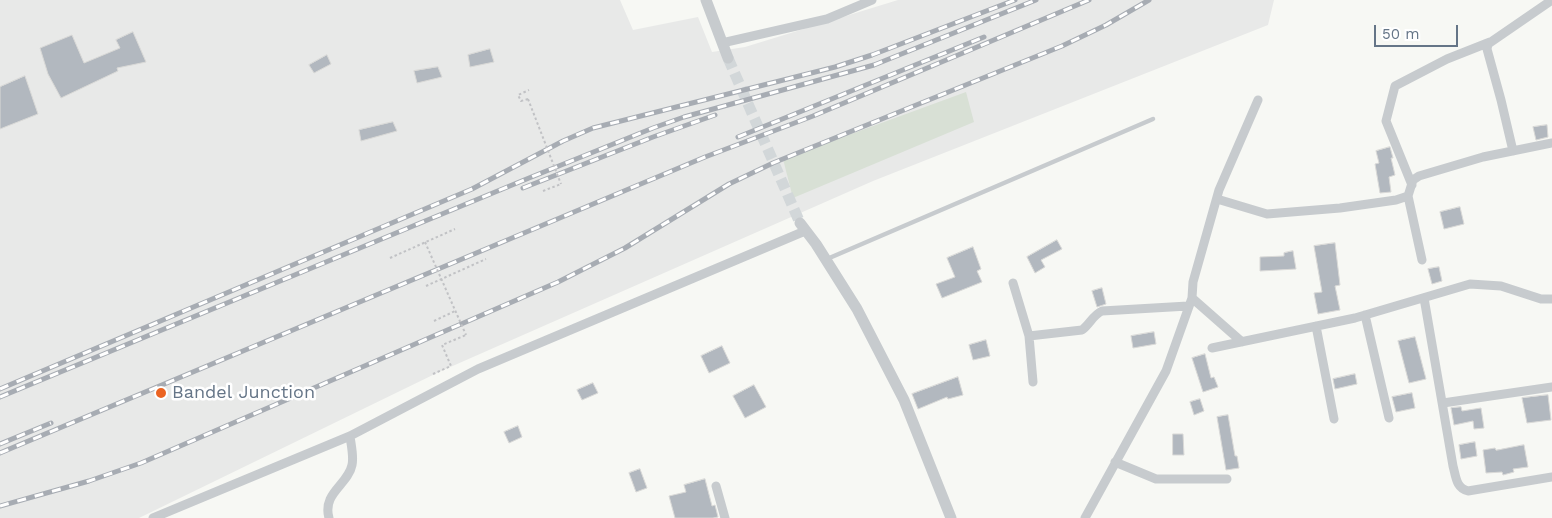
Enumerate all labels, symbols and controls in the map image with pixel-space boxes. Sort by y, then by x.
scale bar [1377,15,1461,47]
text: 50 m [1382,25,1419,43]
place label: Bandel Junction [172,382,315,404]
marker: Bandel Junction [154,386,168,400]

